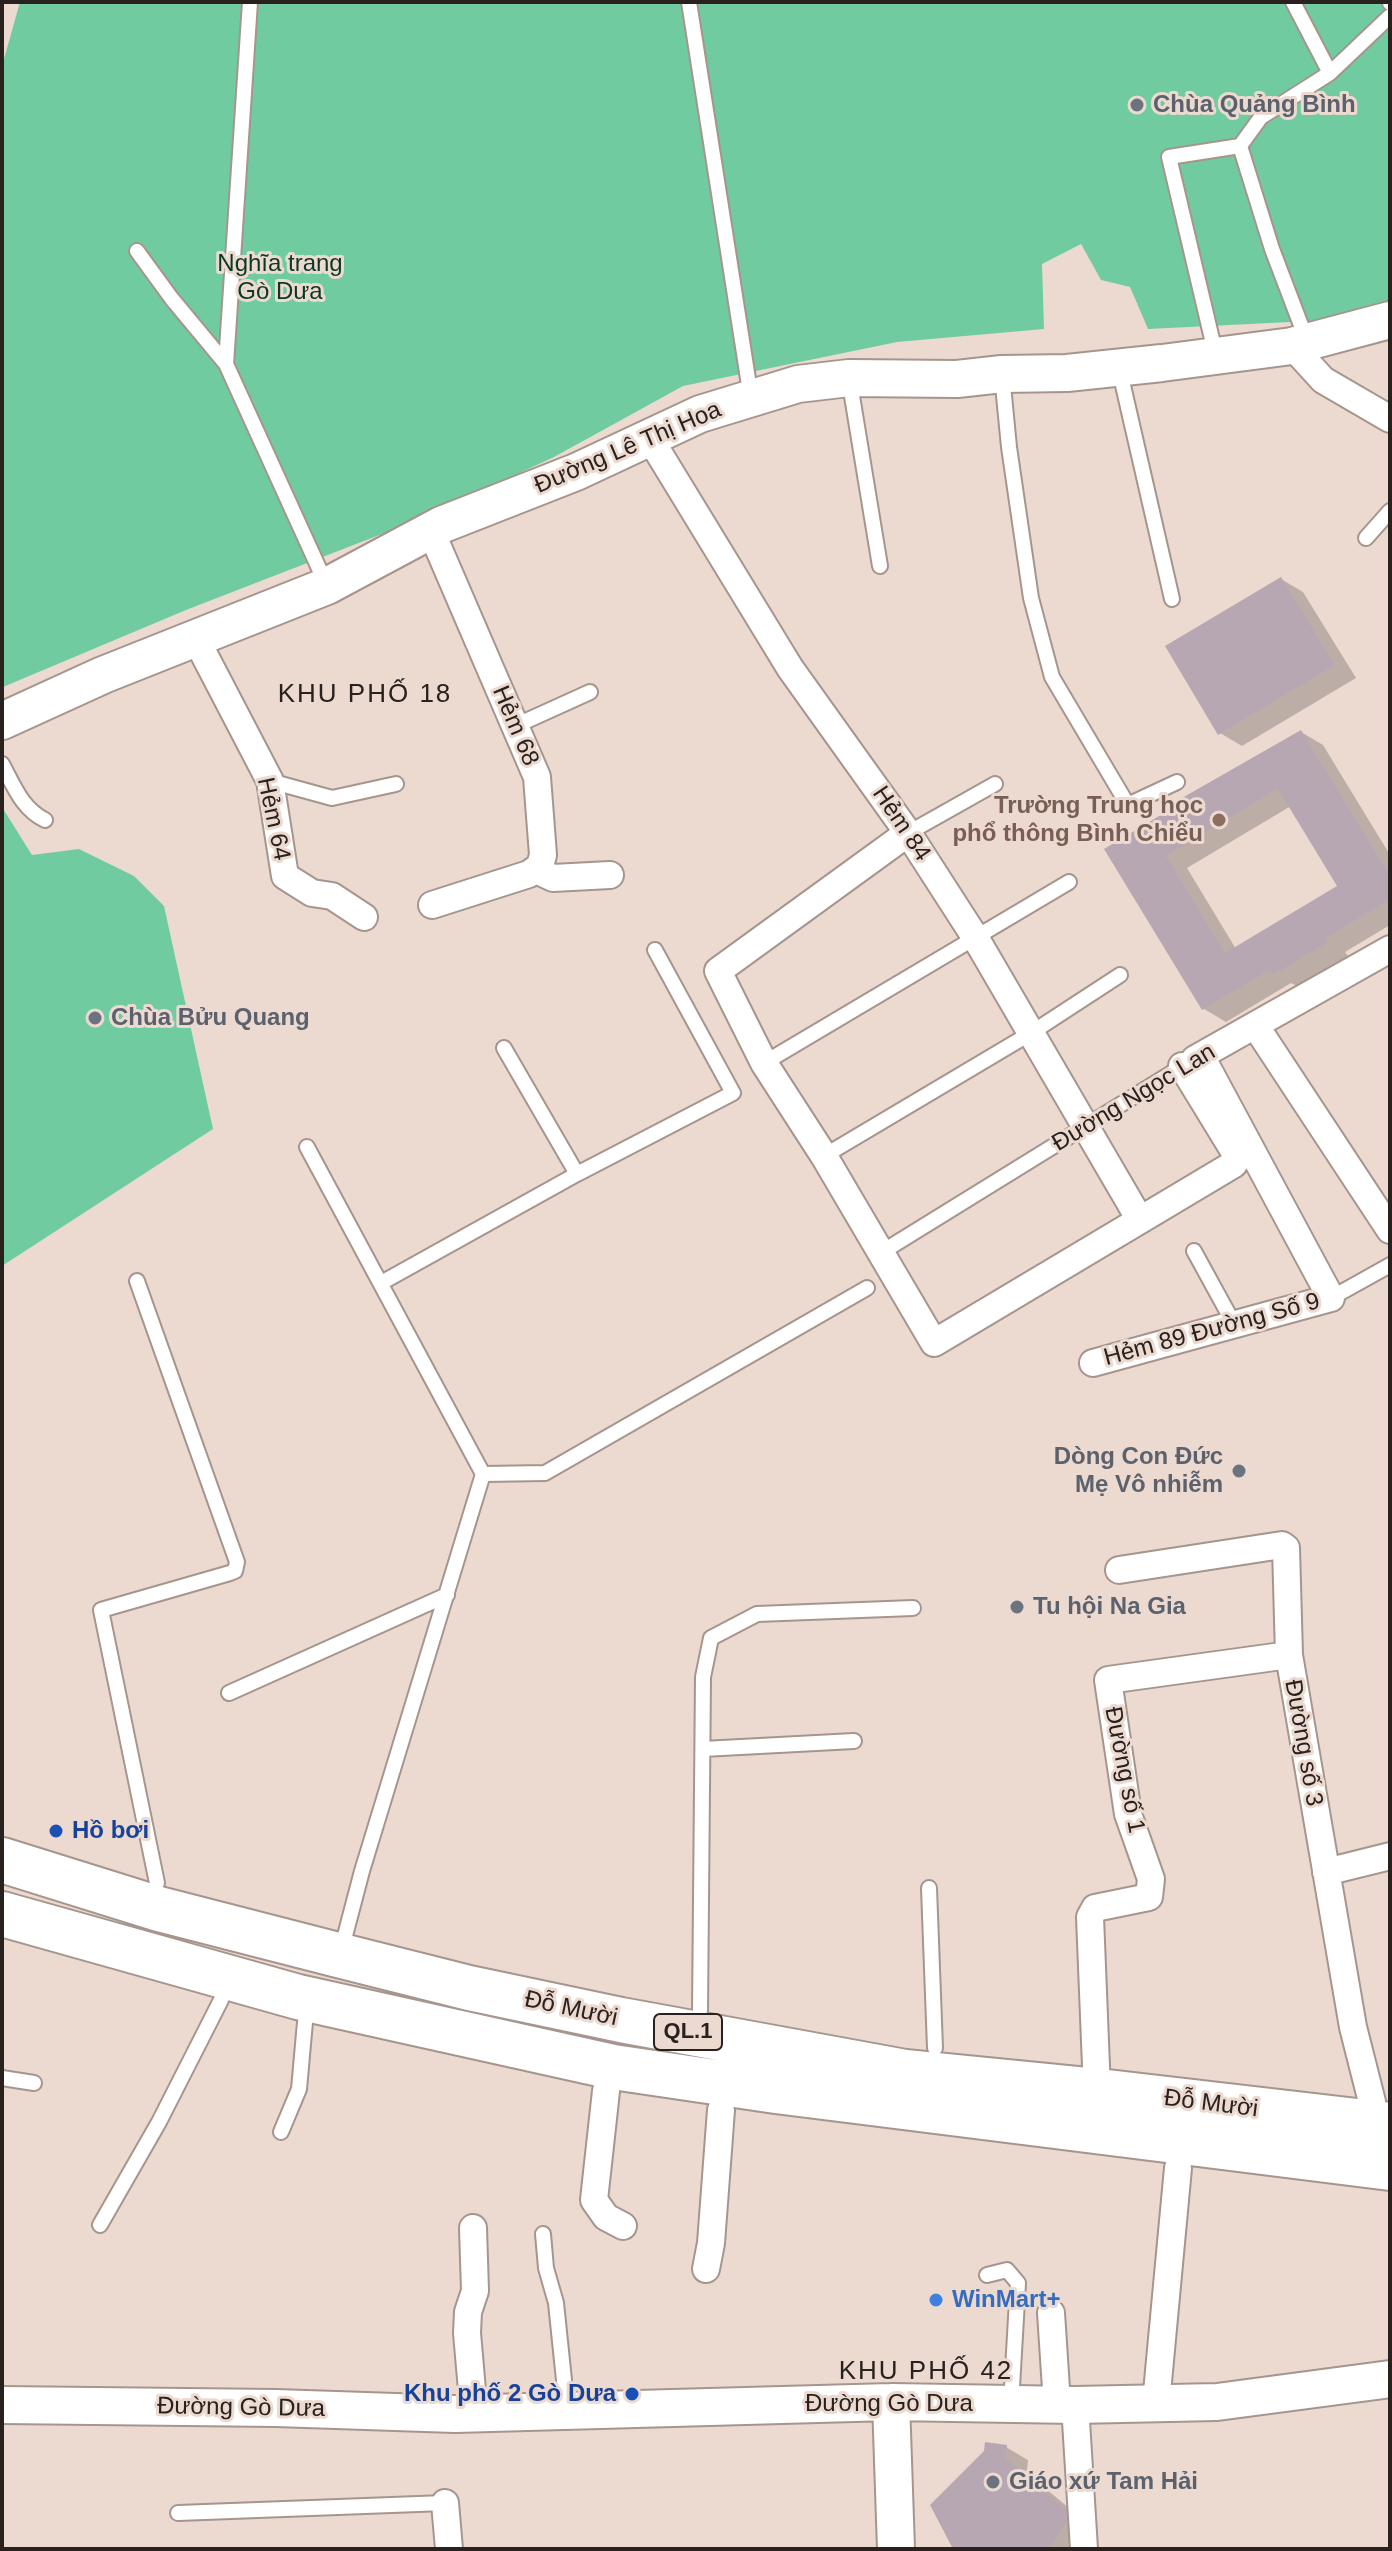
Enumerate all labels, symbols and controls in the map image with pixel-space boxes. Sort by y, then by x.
place label: Chùa Quảng Bình [1153,91,1356,119]
marker: Chùa Quảng Bình [1128,96,1146,114]
park label: Nghĩa trang Gò Dưa [217,250,343,306]
street label: Đường Lê Thị Hoa [530,396,726,500]
district label: KHU PHỐ 18 [278,679,452,711]
street label: Hẻm 68 [485,682,545,770]
street label: Hẻm 64 [250,775,296,863]
street label: Hẻm 84 [866,781,936,867]
place label: Trường Trung học phổ thông Bình Chiểu [952,792,1203,848]
marker: Trường Trung học phổ thông Bình Chiểu [1210,811,1228,829]
place label: Chùa Bửu Quang [111,1004,310,1032]
marker: Chùa Bửu Quang [86,1009,104,1027]
street label: Đường Ngọc Lan [1047,1038,1221,1158]
street label: Hẻm 89 Đường Số 9 [1101,1287,1323,1373]
place label: Dòng Con Đức Mẹ Vô nhiễm [1054,1443,1223,1499]
marker: Dòng Con Đức Mẹ Vô nhiễm [1230,1462,1248,1480]
place label: Tu hội Na Gia [1033,1593,1186,1621]
marker: Tu hội Na Gia [1008,1598,1026,1616]
street label: Đường số 3 [1278,1678,1328,1808]
street label: Đường số 1 [1098,1704,1150,1836]
place label: Hồ bơi [72,1817,149,1845]
marker: Hồ bơi [47,1822,65,1840]
street label: Đỗ Mười [522,1985,620,2033]
road number: QL.1 [654,2014,722,2050]
street label: Đỗ Mười [1162,2084,1260,2124]
place label: WinMart+ [952,2286,1060,2314]
marker: WinMart+ [927,2291,945,2309]
district label: KHU PHỐ 42 [839,2356,1013,2388]
place label: Khu phố 2 Gò Dưa [404,2380,616,2408]
marker: Khu phố 2 Gò Dưa [623,2385,641,2403]
street label: Đường Gò Dưa [805,2390,973,2418]
street label: Đường Gò Dưa [157,2392,325,2424]
place label: Giáo xứ Tam Hải [1009,2468,1198,2496]
marker: Giáo xứ Tam Hải [984,2473,1002,2491]

